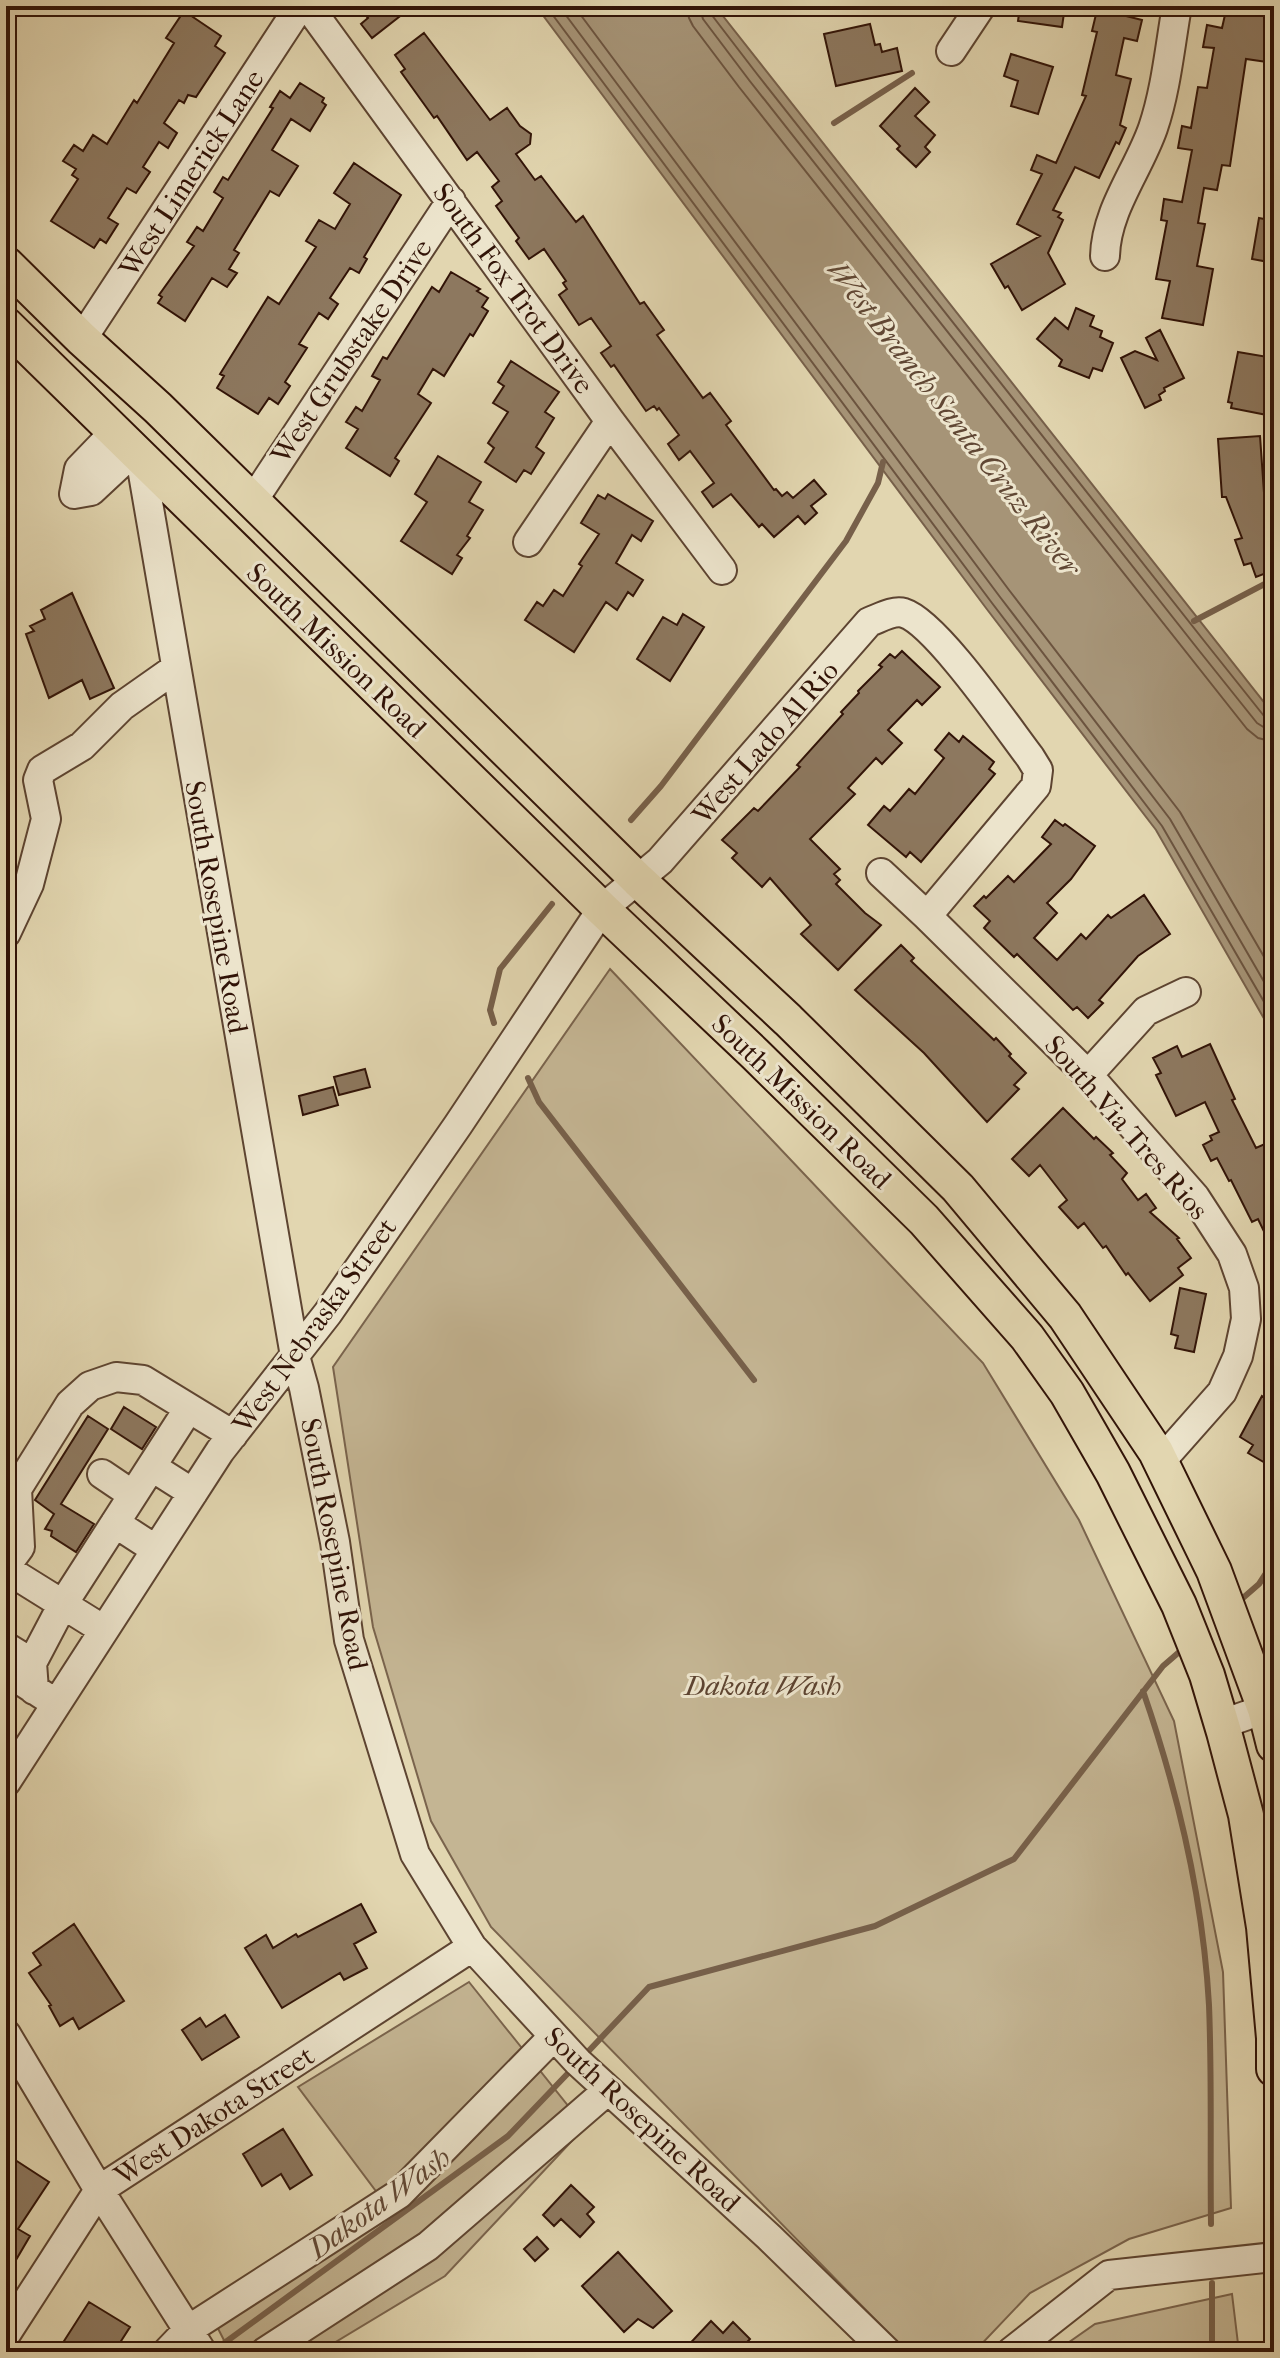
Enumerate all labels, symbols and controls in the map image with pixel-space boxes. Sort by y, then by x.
street label: West Limerick Lane [112,63,271,284]
street label: South Fox Trot Drive [426,177,601,400]
street label: West Grubstake Drive [263,233,439,471]
water label: West Branch Santa Cruz River [820,254,1089,585]
street label: South Mission Road [240,556,434,745]
street label: West Lado Al Rio [685,654,845,832]
street label: South Rosepine Road [178,778,255,1037]
street label: South Mission Road [705,1007,899,1196]
street label: South Via Tres Rios [1038,1029,1216,1226]
street label: West Nebraska Street [225,1212,403,1440]
street label: South Rosepine Road [294,1415,375,1674]
park label: Dakota Wash [683,1669,841,1702]
street label: South Rosepine Road [538,2020,748,2219]
street label: West Dakota Street [108,2039,320,2193]
water label: Dakota Wash [300,2140,457,2268]

